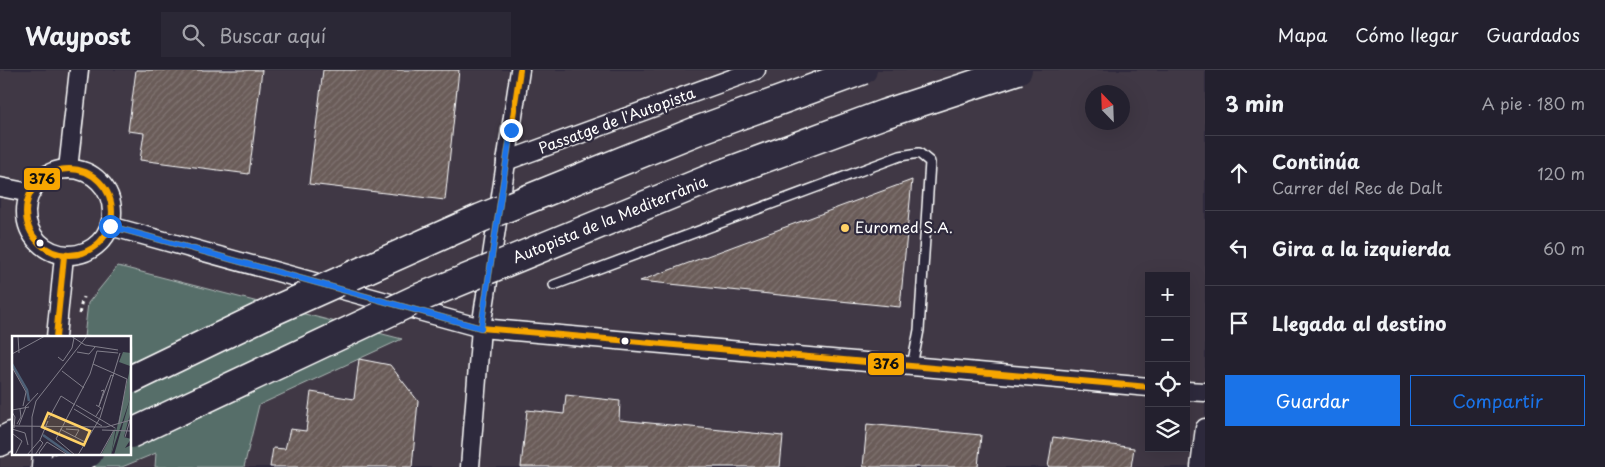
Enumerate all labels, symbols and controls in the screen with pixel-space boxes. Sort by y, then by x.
search box [161,12,511,57]
text: Waypost [25,17,131,53]
icon: search [179,21,207,49]
text: Buscar aquí [219,21,326,49]
text: Mapa [1278,21,1327,48]
text: Cómo llegar [1355,21,1458,48]
text: Guardados [1486,21,1580,48]
street label: Passatge de l'Autopista [535,80,699,159]
north arrow [1085,85,1130,130]
text: 3 min [1225,87,1284,119]
text: A pie · 180 m [1482,91,1585,115]
route end [500,119,523,142]
text: Continúa [1272,147,1360,175]
icon: ahead [1225,159,1253,187]
text: 120 m [1538,161,1585,185]
line badge: 376 [23,167,61,191]
text: 376 [29,168,55,189]
street label: Autopista de la Mediterrània [509,169,710,268]
text: Carrer del Rec de Dalt [1272,175,1443,199]
route start [99,215,122,238]
place label: Euromed S.A. [855,215,953,238]
marker: Euromed S.A. [839,222,851,234]
icon: left [1225,234,1253,262]
text: Gira a la izquierda [1272,234,1451,262]
text: 60 m [1543,236,1585,260]
unlabelled marker [35,238,45,248]
map controls [1145,272,1190,452]
button: + [1145,272,1190,317]
icon: arrive [1225,309,1253,337]
text: Llegada al destino [1272,309,1446,337]
button: − [1145,317,1190,362]
inset map [12,336,131,454]
unlabelled marker [620,336,630,346]
line badge: 376 [867,352,905,376]
text: 376 [873,353,899,374]
button: locate [1145,362,1190,407]
button: Guardar [1225,375,1400,426]
button: Compartir [1410,375,1585,426]
button: layers [1145,407,1190,452]

